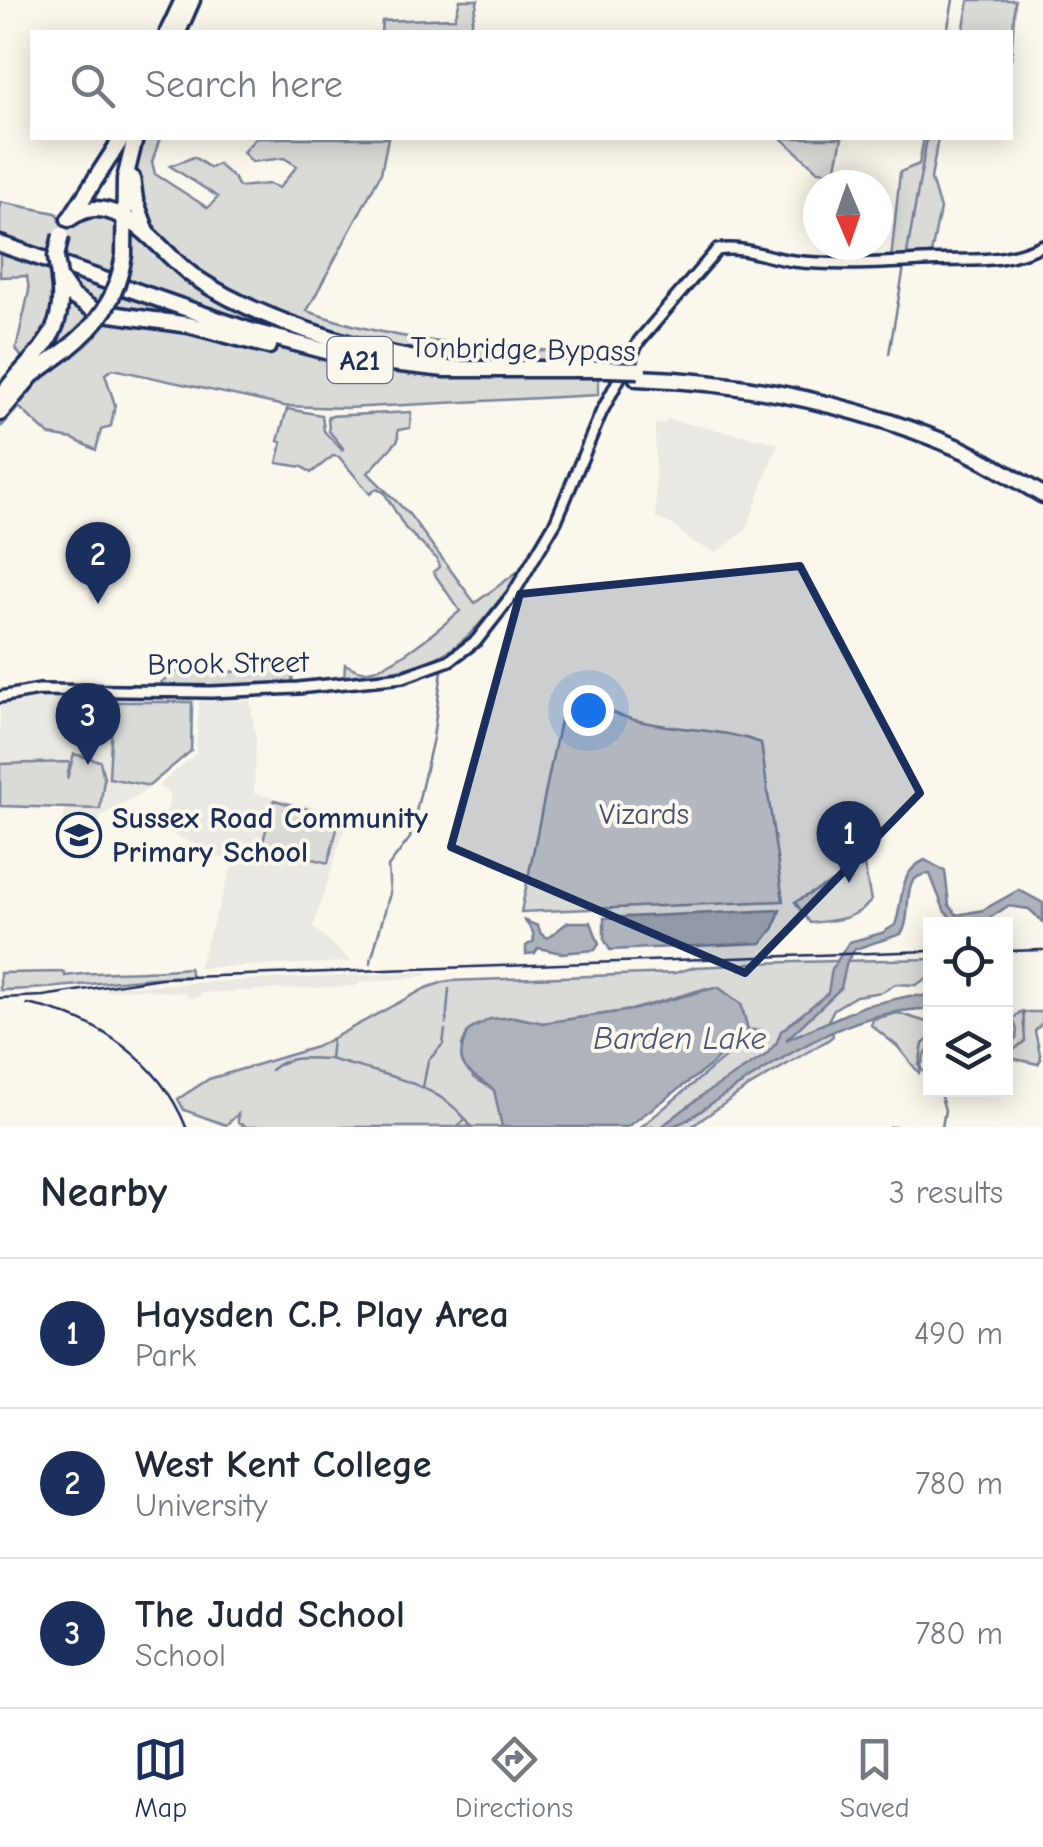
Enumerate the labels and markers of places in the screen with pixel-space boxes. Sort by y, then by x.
pin: 2 [66,522,130,604]
pin: 3 [56,682,120,765]
pin: 1 [816,800,882,883]
place label: Sussex Road Community Primary School [112,801,428,870]
school or university icon: Sussex Road Community Primary School [56,812,102,858]

